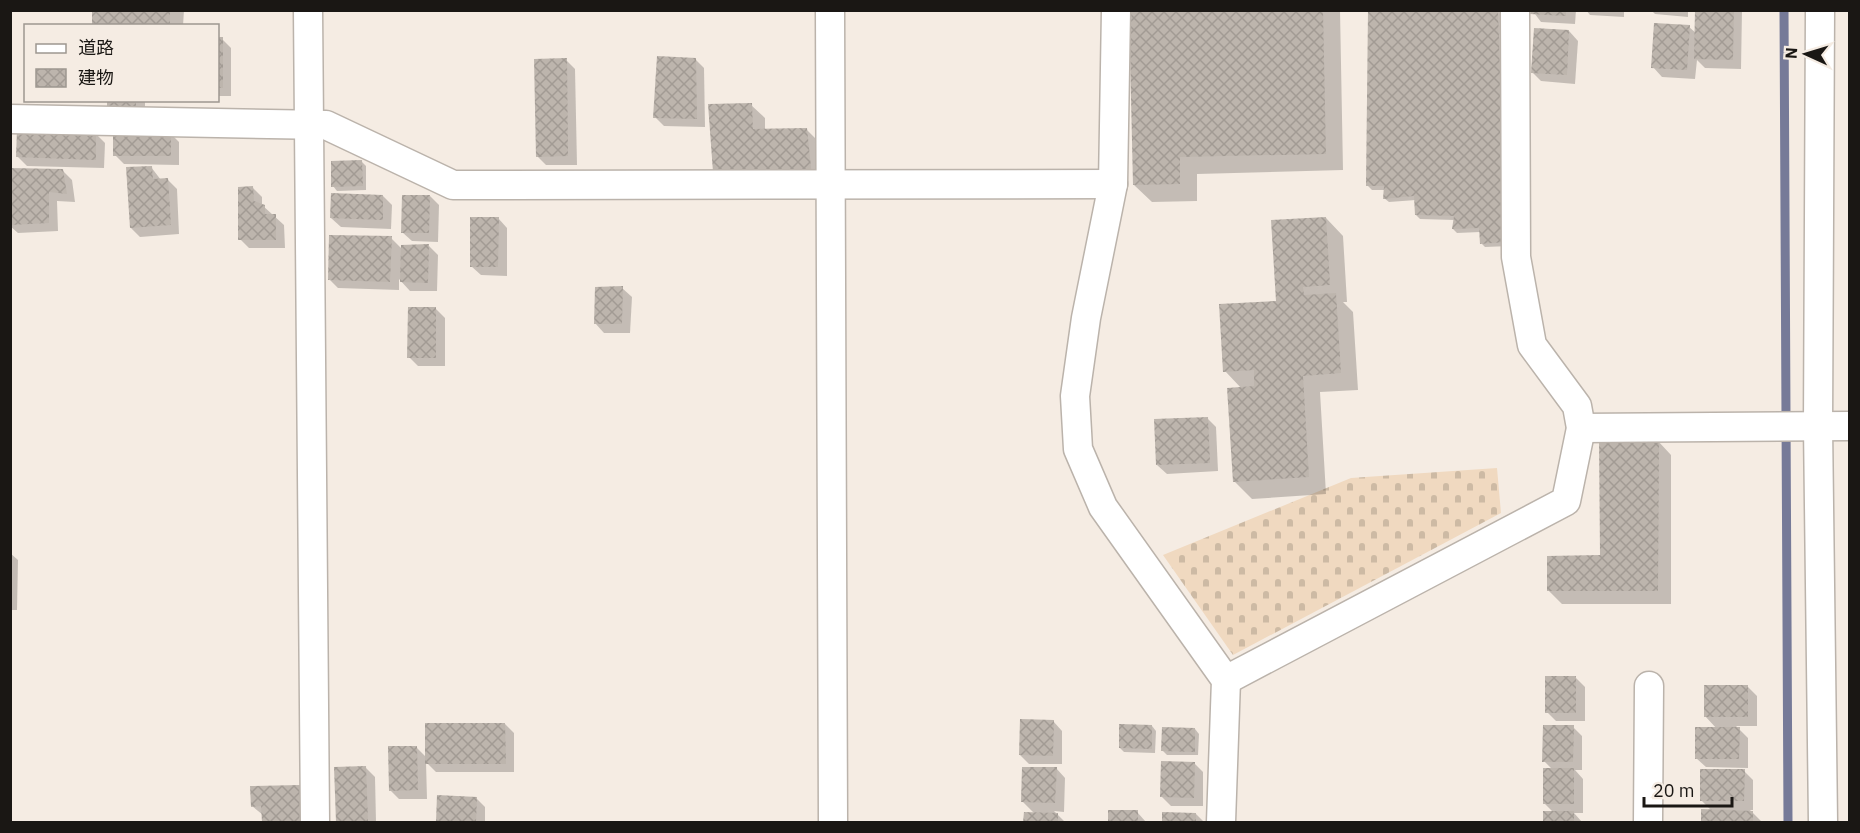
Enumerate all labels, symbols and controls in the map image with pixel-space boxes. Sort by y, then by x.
legend [24,24,219,102]
north arrow [1776,24,1836,84]
text: 道路 [78,36,114,59]
text: N [1781,46,1801,59]
text: 建物 [78,66,114,89]
scale bar [1644,770,1732,808]
text: 20 m [1653,779,1695,802]

